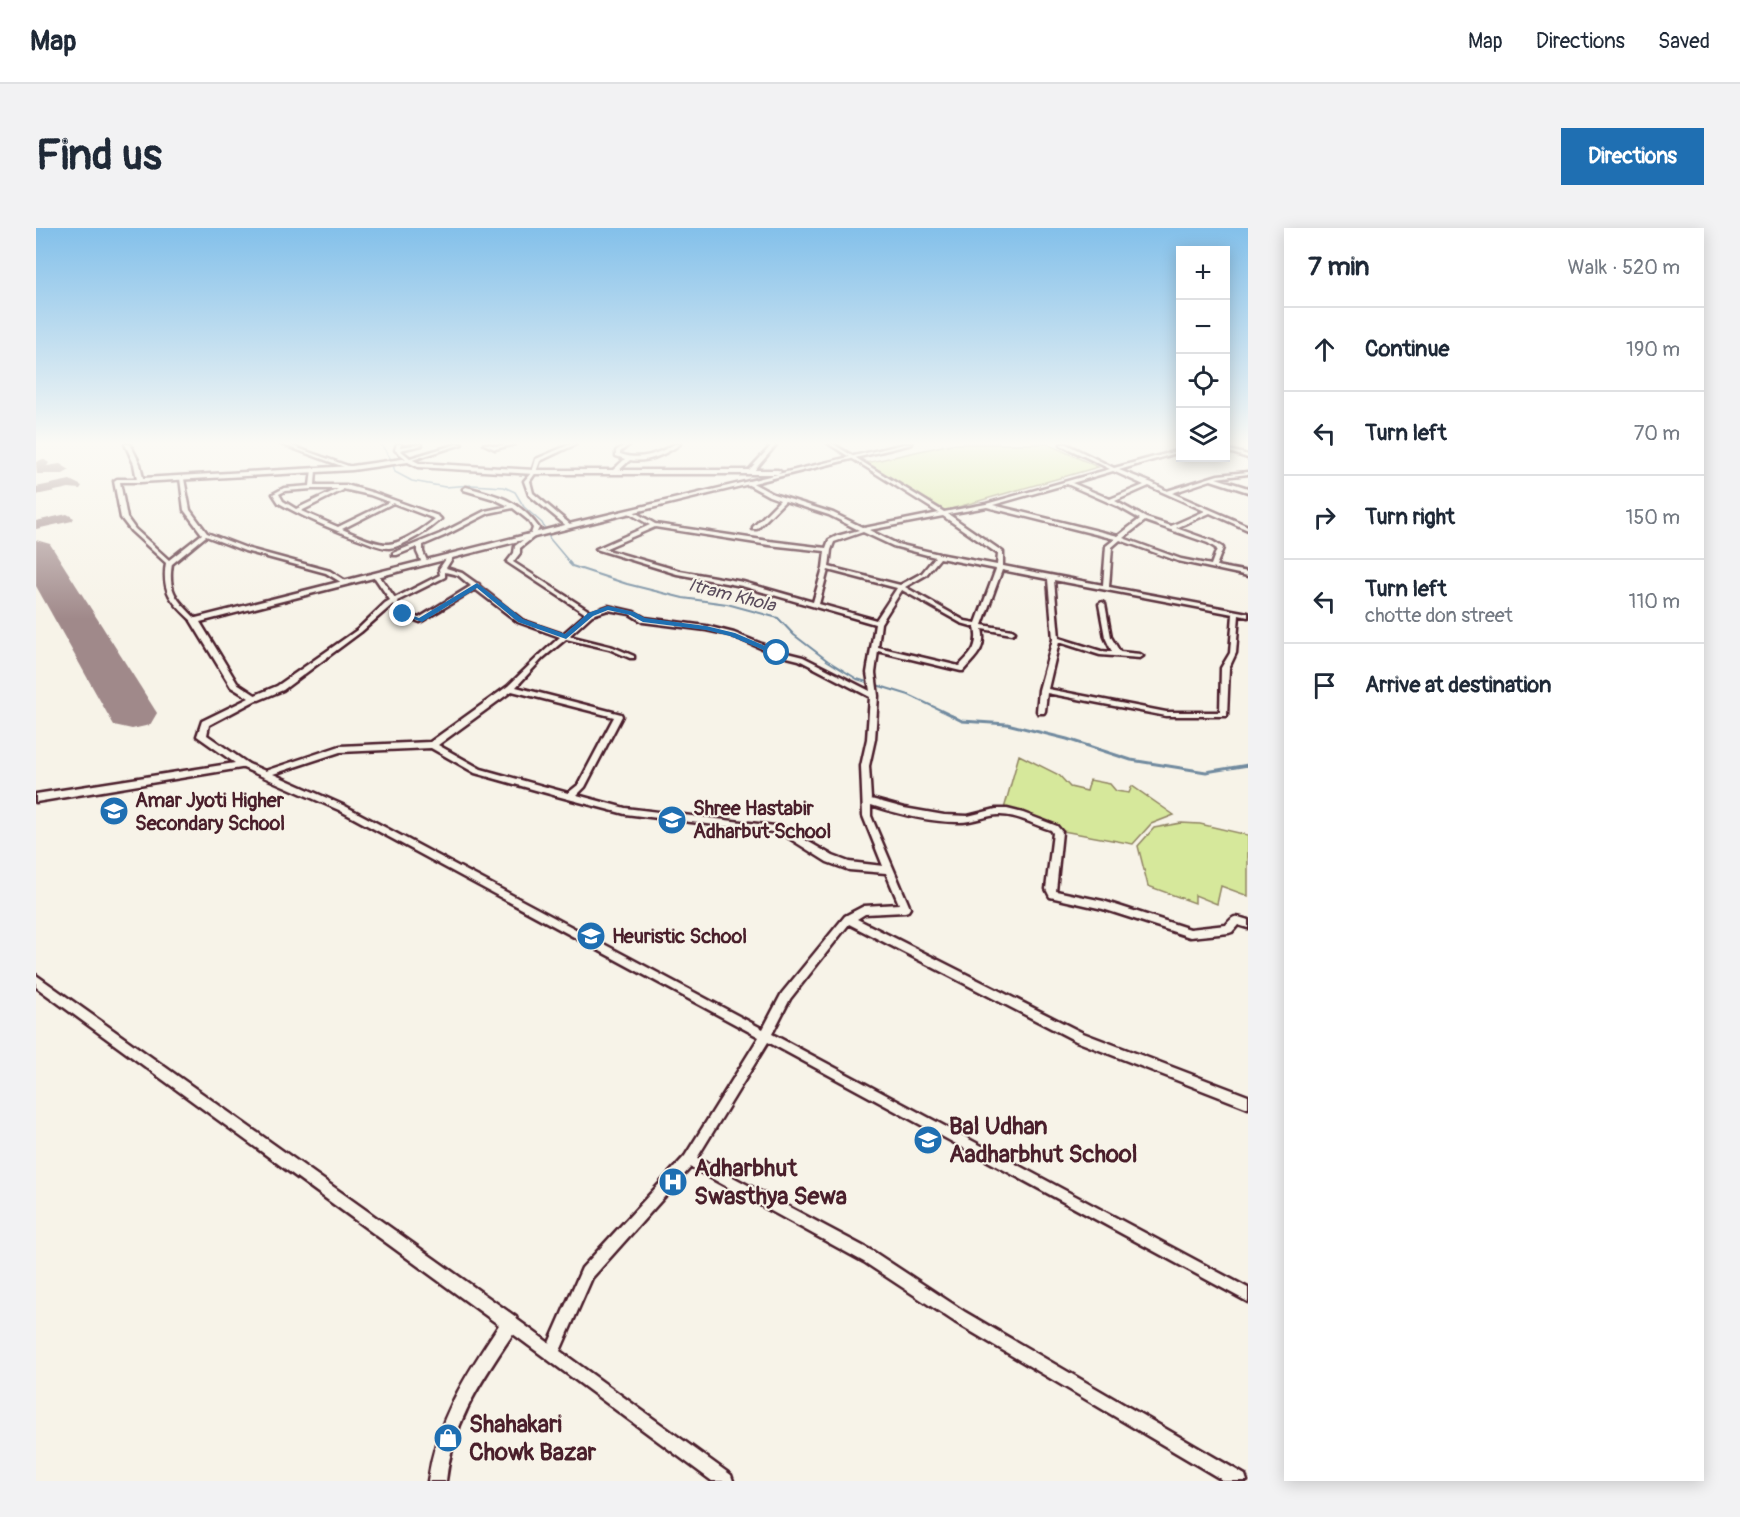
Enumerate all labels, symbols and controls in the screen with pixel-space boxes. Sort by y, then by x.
text: Map [30,24,76,59]
text: Map [1468,28,1503,55]
text: Directions [1536,28,1625,55]
text: Saved [1658,28,1710,55]
button: Directions [1561,128,1704,185]
text: Find us [36,130,162,182]
map controls [1176,246,1230,462]
button: + [1176,246,1230,300]
text: 7 min [1308,251,1370,283]
text: Walk · 520 m [1568,255,1680,280]
button: − [1176,300,1230,354]
icon: ahead [1308,333,1341,366]
text: Continue [1365,335,1449,363]
text: 190 m [1626,337,1680,362]
button: locate [1176,354,1230,408]
button: layers [1176,408,1230,462]
icon: left [1308,417,1341,450]
text: Turn left [1365,419,1447,447]
text: 70 m [1634,421,1680,446]
icon: right [1308,501,1341,534]
text: Turn right [1365,503,1455,531]
text: 150 m [1626,505,1680,530]
water label: Itram Khola [686,574,779,618]
text: Turn left [1365,575,1447,603]
icon: left [1308,585,1341,618]
text: 110 m [1629,589,1680,614]
route end [389,600,415,626]
text: chotte don street [1365,603,1513,628]
route start [763,639,789,665]
icon: arrive [1308,669,1341,702]
text: Arrive at destination [1365,671,1551,699]
place label: Amar Jyoti Higher Secondary School [135,788,285,836]
school or university icon: Amar Jyoti Higher Secondary School [98,795,130,827]
place label: Shree Hastabir Adharbut School [693,796,831,844]
school or university icon: Shree Hastabir Adharbut School [656,804,688,836]
school or university icon: Heuristic School [575,920,607,952]
place label: Heuristic School [612,924,747,949]
place label: Bal Udhan Aadharbhut School [949,1112,1137,1169]
school or university icon: Bal Udhan Aadharbhut School [912,1124,944,1156]
place label: Adharbhut Swasthya Sewa [694,1154,847,1211]
hospital icon: Adharbhut Swasthya Sewa [657,1166,689,1198]
place label: Shahakari Chowk Bazar [469,1410,597,1467]
shop icon: Shahakari Chowk Bazar [432,1422,464,1454]

